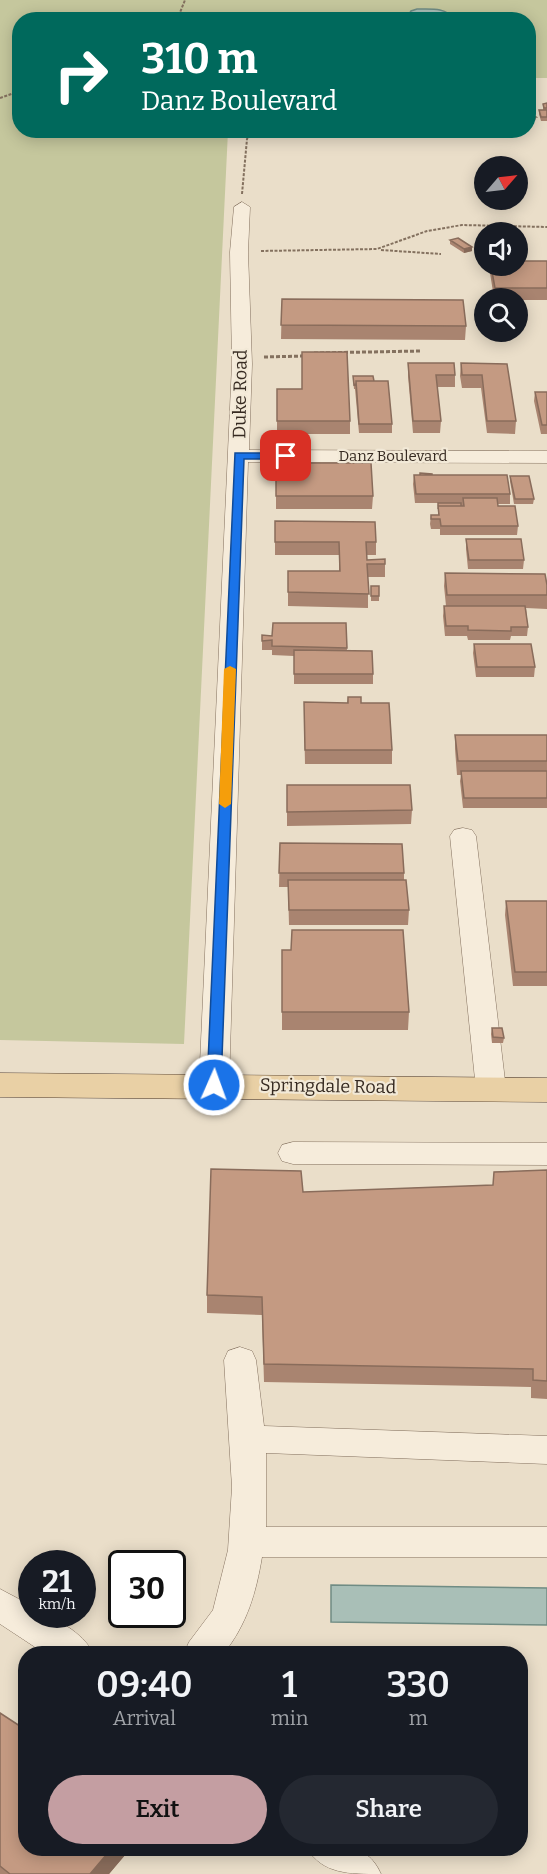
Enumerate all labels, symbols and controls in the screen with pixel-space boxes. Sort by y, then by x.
text: 310 m [141,34,258,84]
icon: right [42,36,120,114]
text: Danz Boulevard [141,85,337,117]
north arrow [474,156,528,210]
map controls [474,156,528,342]
button: sound [474,222,528,276]
button: search [474,288,528,342]
street label: Duke Road [228,349,252,439]
pin [260,430,311,481]
icon: arrive [269,439,302,472]
street label: Danz Boulevard [338,447,448,465]
position arrow [182,1053,246,1117]
street label: Springdale Road [260,1074,397,1098]
speed limit sign: 30 [108,1550,186,1628]
text: 21 [42,1564,72,1600]
text: km/h [38,1595,76,1613]
text: 09:40 [96,1663,193,1707]
text: 1 [282,1663,297,1707]
text: 330 [386,1663,450,1707]
text: Arrival [113,1706,176,1730]
text: min [271,1706,308,1730]
text: m [409,1706,428,1730]
button: Exit [48,1775,267,1844]
button: Share [279,1775,498,1844]

